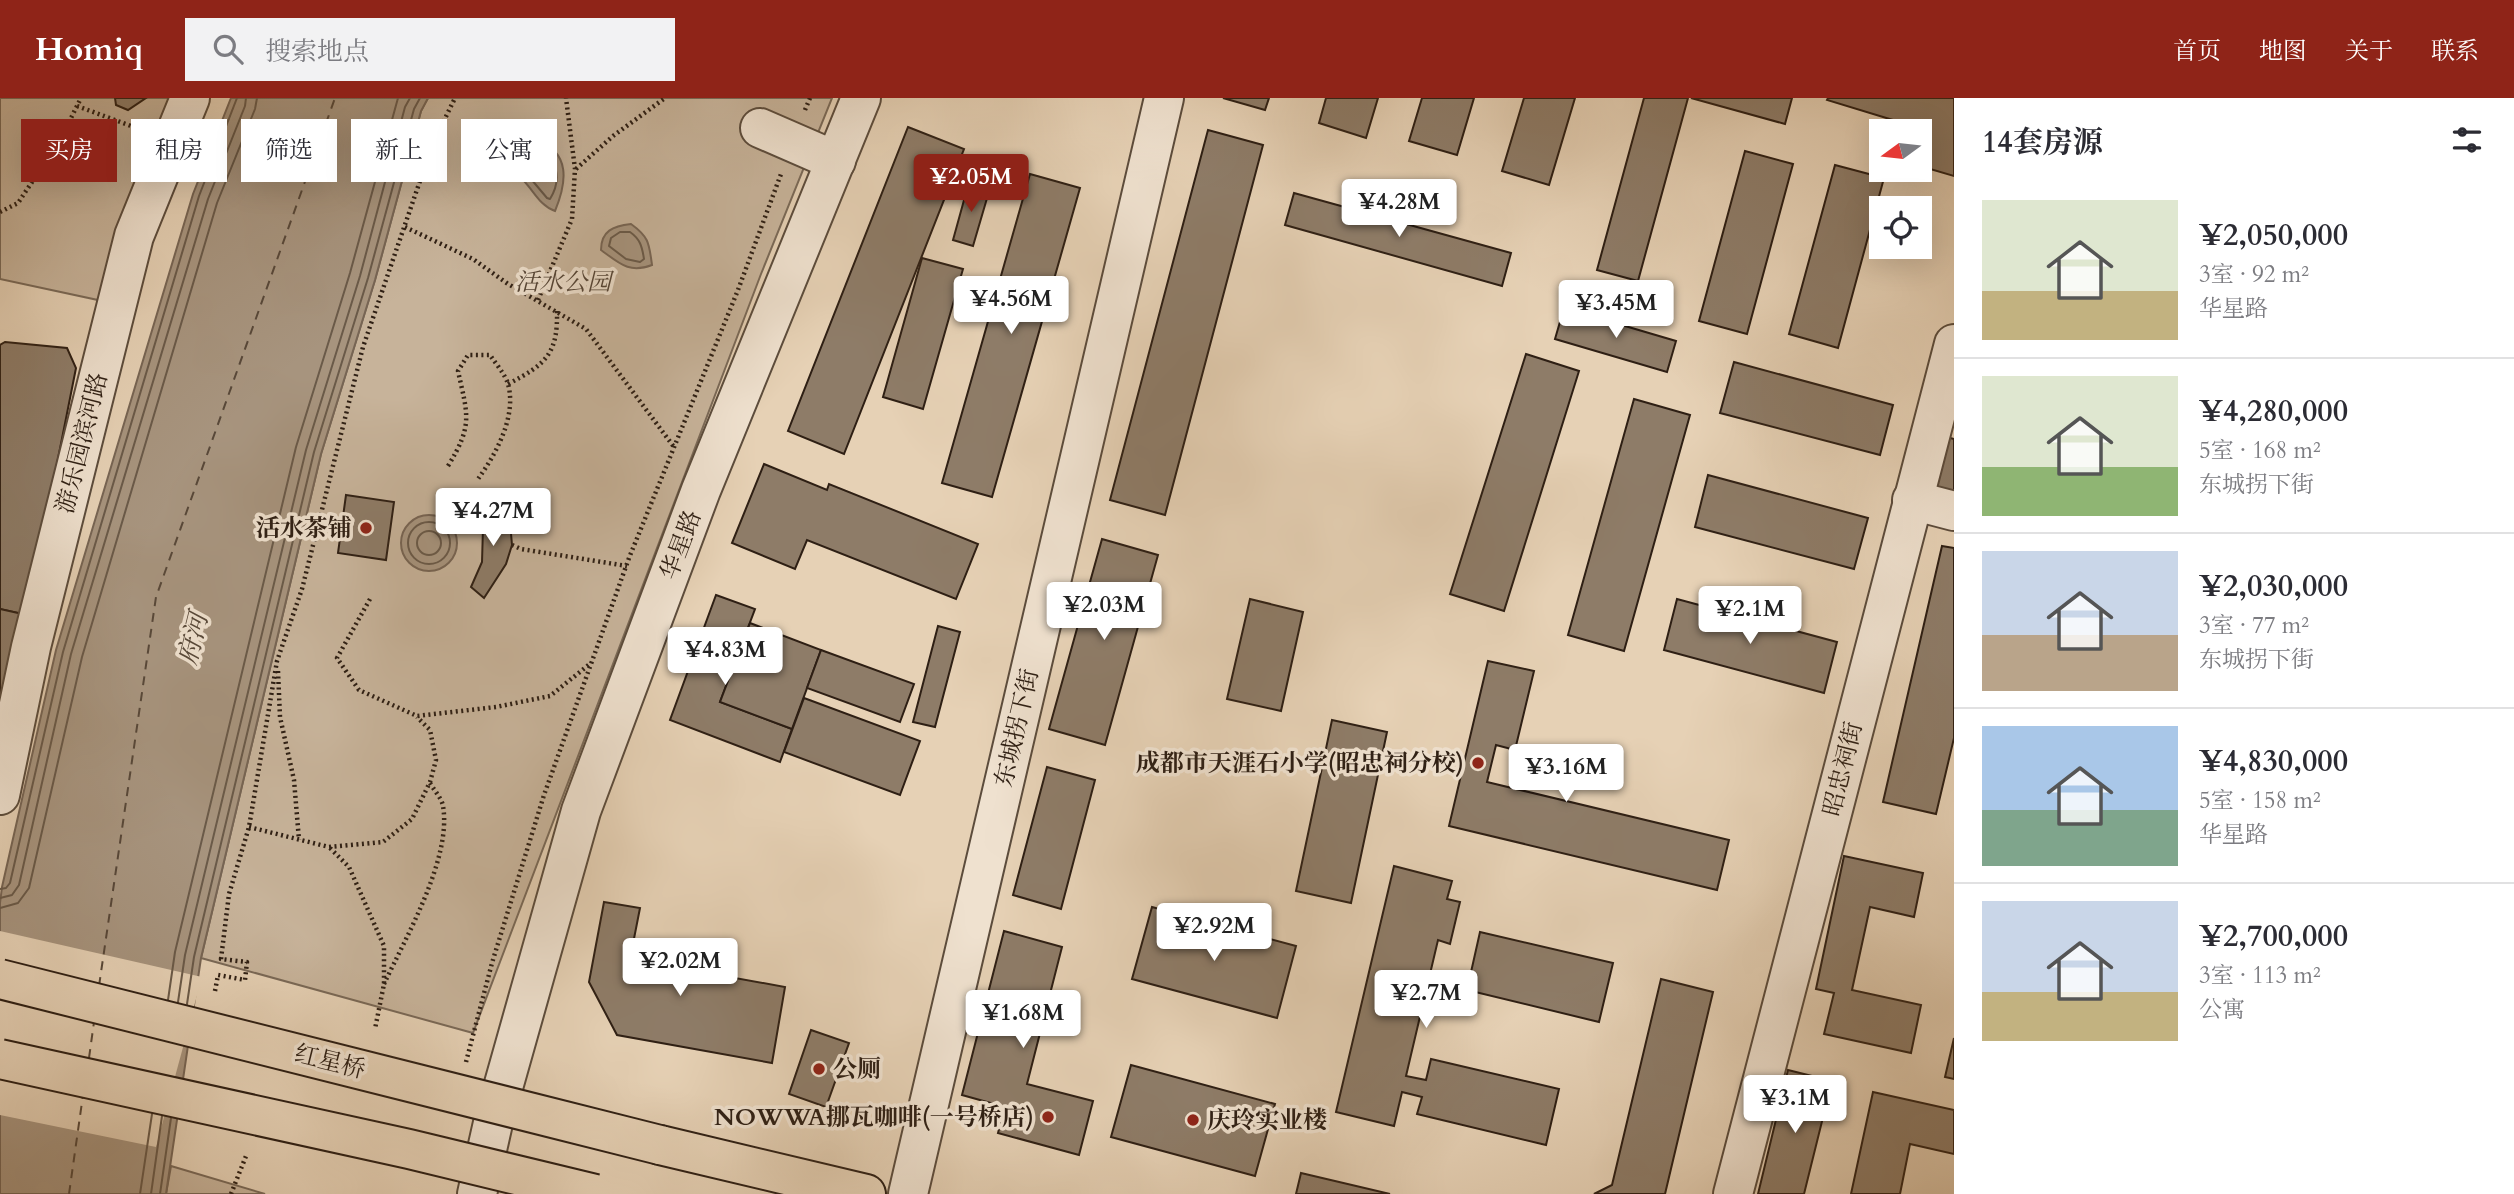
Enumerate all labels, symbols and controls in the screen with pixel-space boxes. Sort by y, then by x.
search box [185,18,675,81]
text: Homiq [35,27,143,72]
icon: search [209,30,247,68]
text: 搜索地点 [265,34,369,69]
text: 首页 [2173,35,2221,68]
text: 地图 [2259,35,2307,68]
text: 关于 [2345,35,2393,68]
text: 联系 [2431,35,2479,68]
chip: 买房 [21,119,117,182]
chip: 租房 [131,119,227,182]
chip: 筛选 [241,119,337,182]
chip: 新上 [351,119,447,182]
chip: 公寓 [461,119,557,182]
north arrow [1869,119,1932,182]
map controls [1869,119,1932,259]
icon: filters [2448,121,2486,159]
text: 14套房源 [1982,122,2103,163]
pin: ¥2.05M [914,155,1028,214]
text: ¥2.05M [930,161,1012,192]
pin: ¥4.28M [1342,180,1456,239]
text: ¥4.28M [1358,186,1440,217]
button: locate [1869,196,1932,259]
text: ¥2,050,000 [2199,215,2348,256]
icon: home [2038,228,2122,312]
text: 3室 · 92 m² [2199,259,2309,290]
park label: 活水公园 [515,266,615,299]
pin: ¥4.56M [954,276,1068,336]
pin: ¥3.45M [1559,280,1673,340]
text: ¥4.56M [970,283,1052,314]
text: ¥3.45M [1575,287,1657,318]
text: 华星路 [2199,293,2268,324]
street label: 游乐园滨河路 [49,369,115,517]
text: ¥4,280,000 [2199,391,2348,432]
icon: home [2038,404,2122,488]
text: 5室 · 168 m² [2199,435,2321,466]
text: 东城拐下街 [2199,469,2314,500]
pin: ¥4.27M [436,489,550,548]
text: ¥4.27M [452,495,534,526]
street label: 华星路 [653,505,709,585]
place label: 活水茶铺 [256,512,352,545]
marker: 活水茶铺 [358,520,374,536]
text: ¥2,030,000 [2199,566,2348,607]
icon: home [2038,579,2122,663]
pin: ¥2.03M [1047,582,1161,642]
pin: ¥2.1M [1701,587,1799,646]
text: ¥2.03M [1063,589,1145,620]
text: ¥2.1M [1715,593,1785,624]
water label: 府河 [170,606,217,668]
text: 3室 · 77 m² [2199,610,2309,641]
pin: ¥4.83M [668,628,782,687]
text: ¥4.83M [684,634,766,665]
text: 东城拐下街 [2199,644,2314,675]
street label: 东城拐下街 [987,666,1047,790]
street label: 昭忠祠街 [1815,718,1871,820]
text: ¥4,830,000 [2199,741,2348,782]
pin: ¥3.16M [1509,744,1623,804]
place label: 成都市天涯石小学(昭忠祠分校) [1136,747,1464,780]
text: ¥3.16M [1525,751,1607,782]
icon: home [2038,754,2122,838]
marker: 成都市天涯石小学(昭忠祠分校) [1470,755,1486,771]
text: 5室 · 158 m² [2199,785,2321,816]
text: 华星路 [2199,819,2268,850]
pin: ¥2.92M [1157,904,1271,963]
text: ¥2.92M [1173,910,1255,941]
text: ¥2,700,000 [2199,916,2348,957]
icon: home [2038,929,2122,1013]
pin: ¥2.02M [623,939,737,998]
text: ¥2.02M [639,945,721,976]
text: 3室 · 113 m² [2199,960,2321,991]
pin: ¥2.7M [1377,970,1475,1030]
text: ¥2.7M [1391,977,1461,1008]
pin: ¥1.68M [966,990,1080,1050]
text: 公寓 [2199,994,2245,1025]
text: ¥1.68M [982,997,1064,1028]
street label: 红星桥 [291,1037,369,1087]
place label: 公厕 [833,1053,881,1086]
marker: 公厕 [811,1061,827,1077]
pin: ¥3.1M [1746,1076,1844,1135]
text: ¥3.1M [1760,1082,1830,1113]
place label: NOWWA挪瓦咖啡(一号桥店) [714,1101,1034,1134]
place label: 庆玲实业楼 [1207,1104,1327,1137]
marker: NOWWA挪瓦咖啡(一号桥店) [1040,1109,1056,1125]
marker: 庆玲实业楼 [1185,1112,1201,1128]

